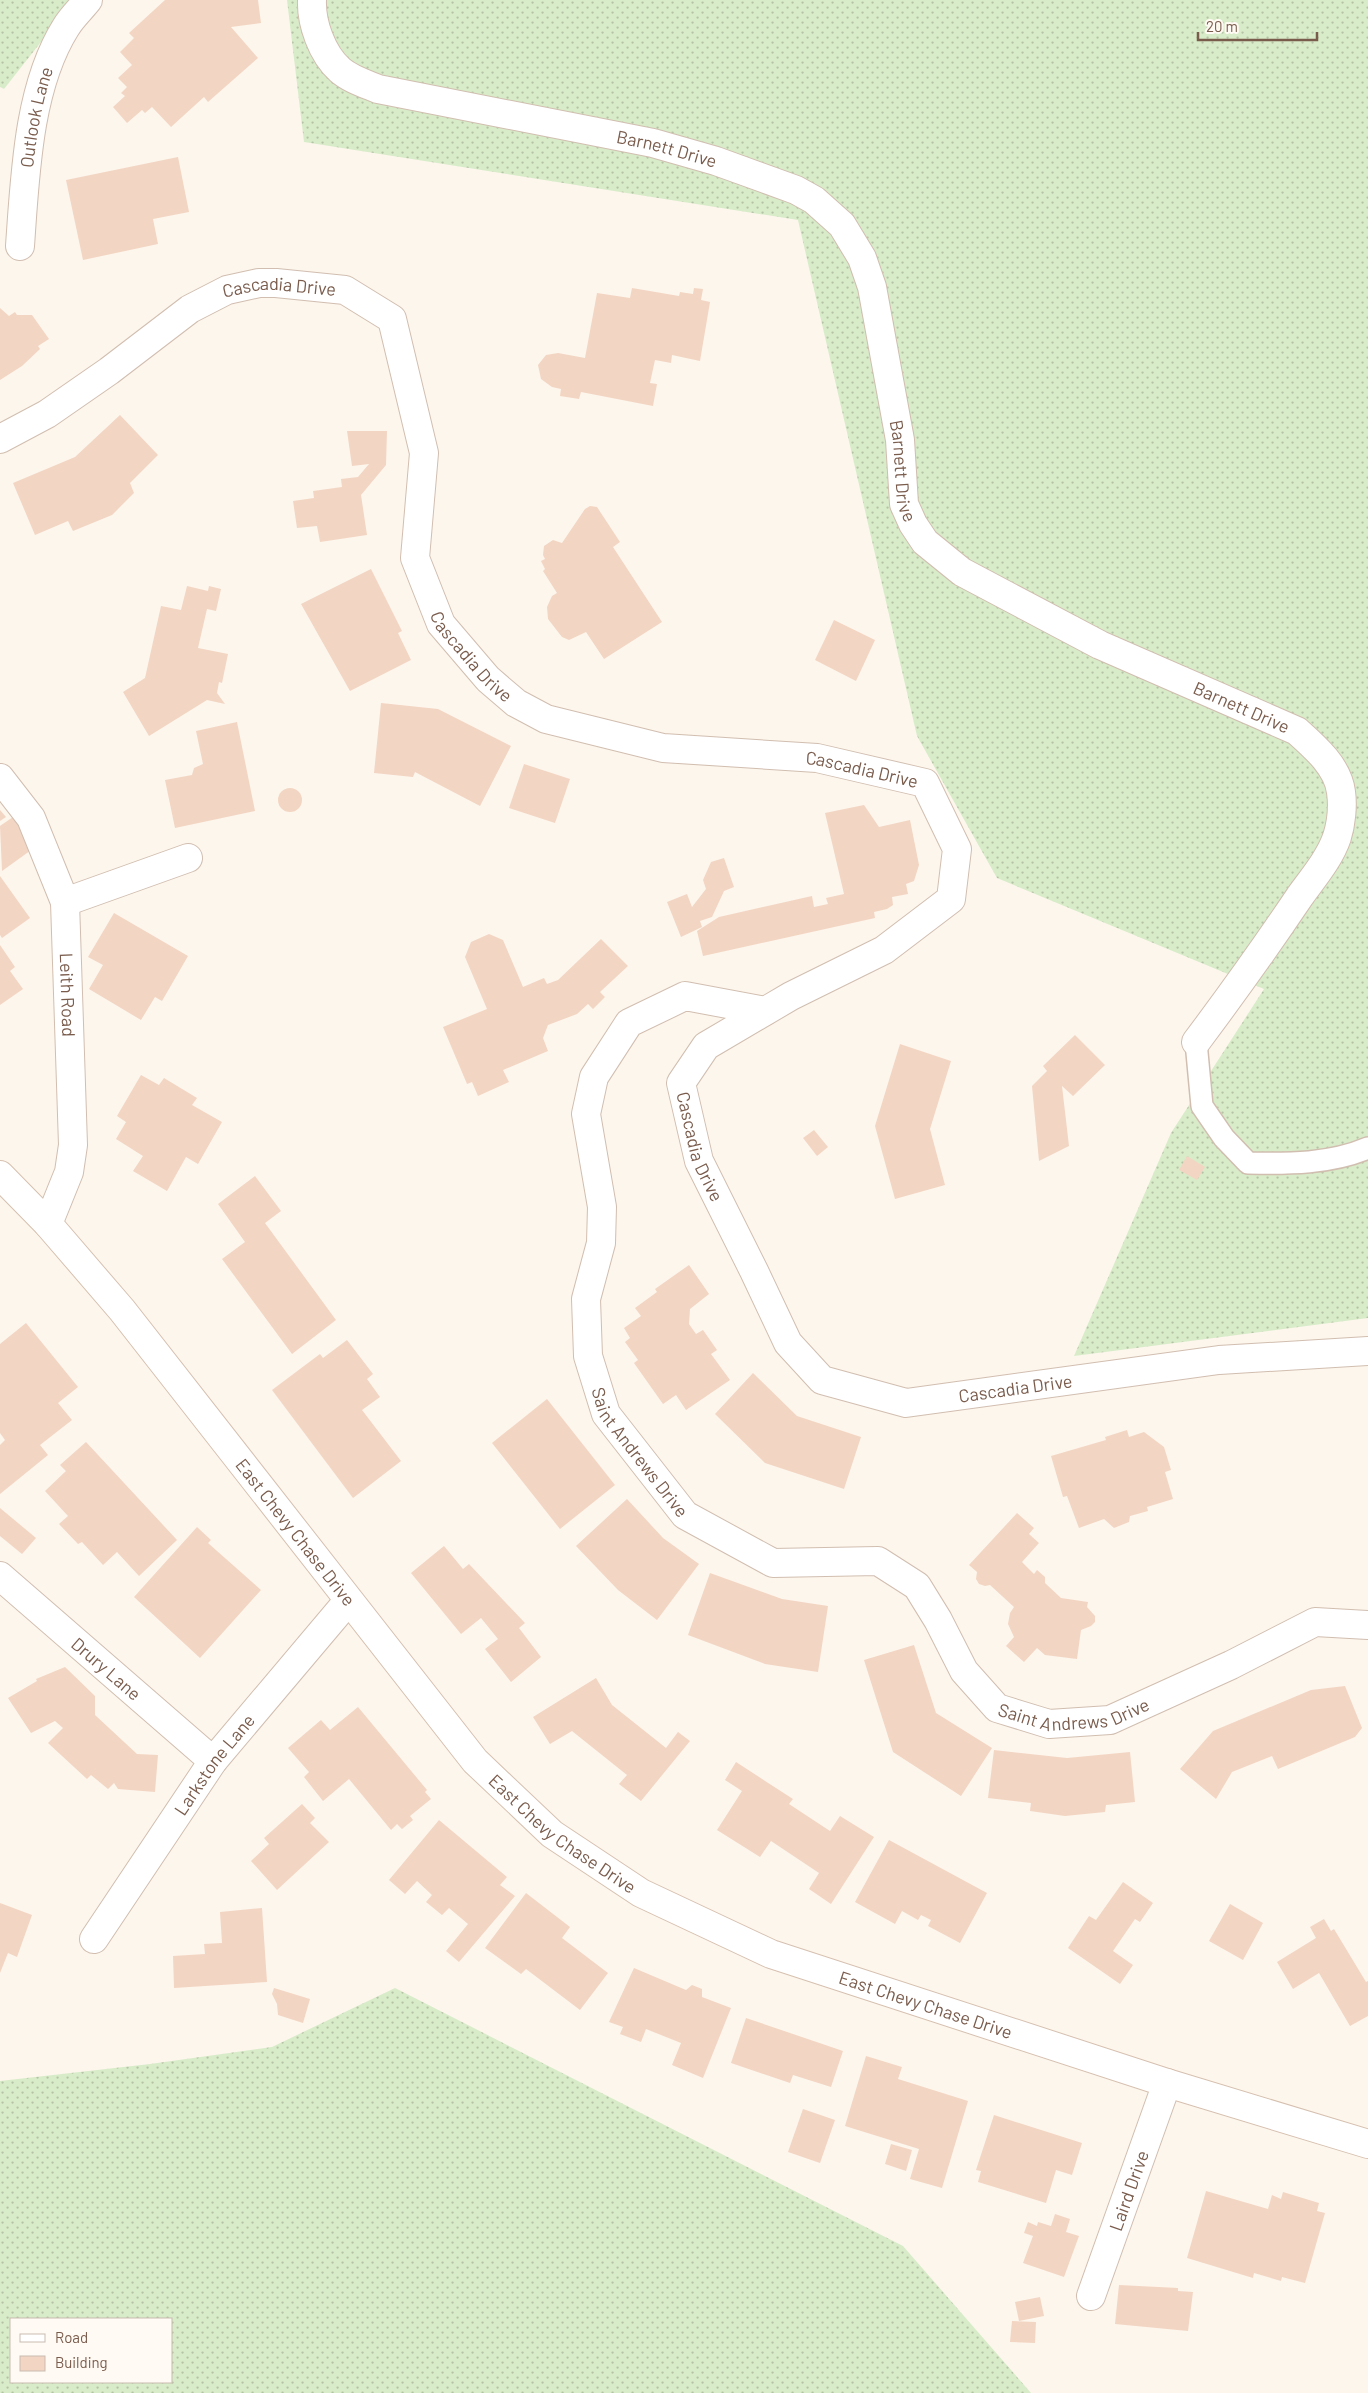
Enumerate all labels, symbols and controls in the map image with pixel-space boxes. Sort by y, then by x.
scale bar [1198,10,1317,42]
text: 20 m [1206,17,1238,35]
street label: Outlook Lane [15,64,57,169]
street label: Barnett Drive [615,125,720,172]
street label: Cascadia Drive [220,272,337,302]
street label: Barnett Drive [886,418,922,525]
street label: Cascadia Drive [426,608,517,706]
street label: Barnett Drive [1190,676,1293,738]
street label: Cascadia Drive [805,746,920,792]
street label: Leith Road [56,952,80,1037]
street label: Cascadia Drive [672,1089,728,1205]
street label: Cascadia Drive [957,1369,1074,1407]
street label: Saint Andrews Drive [587,1384,693,1521]
street label: East Chevy Chase Drive [231,1454,360,1610]
street label: Drury Lane [67,1632,146,1705]
street label: Saint Andrews Drive [996,1693,1152,1735]
street label: Larkstone Lane [169,1709,259,1819]
street label: East Chevy Chase Drive [485,1769,640,1898]
street label: East Chevy Chase Drive [836,1966,1015,2043]
street label: Laird Drive [1104,2147,1153,2234]
legend [10,2318,172,2383]
text: Road [55,2328,88,2346]
text: Building [55,2353,108,2371]

